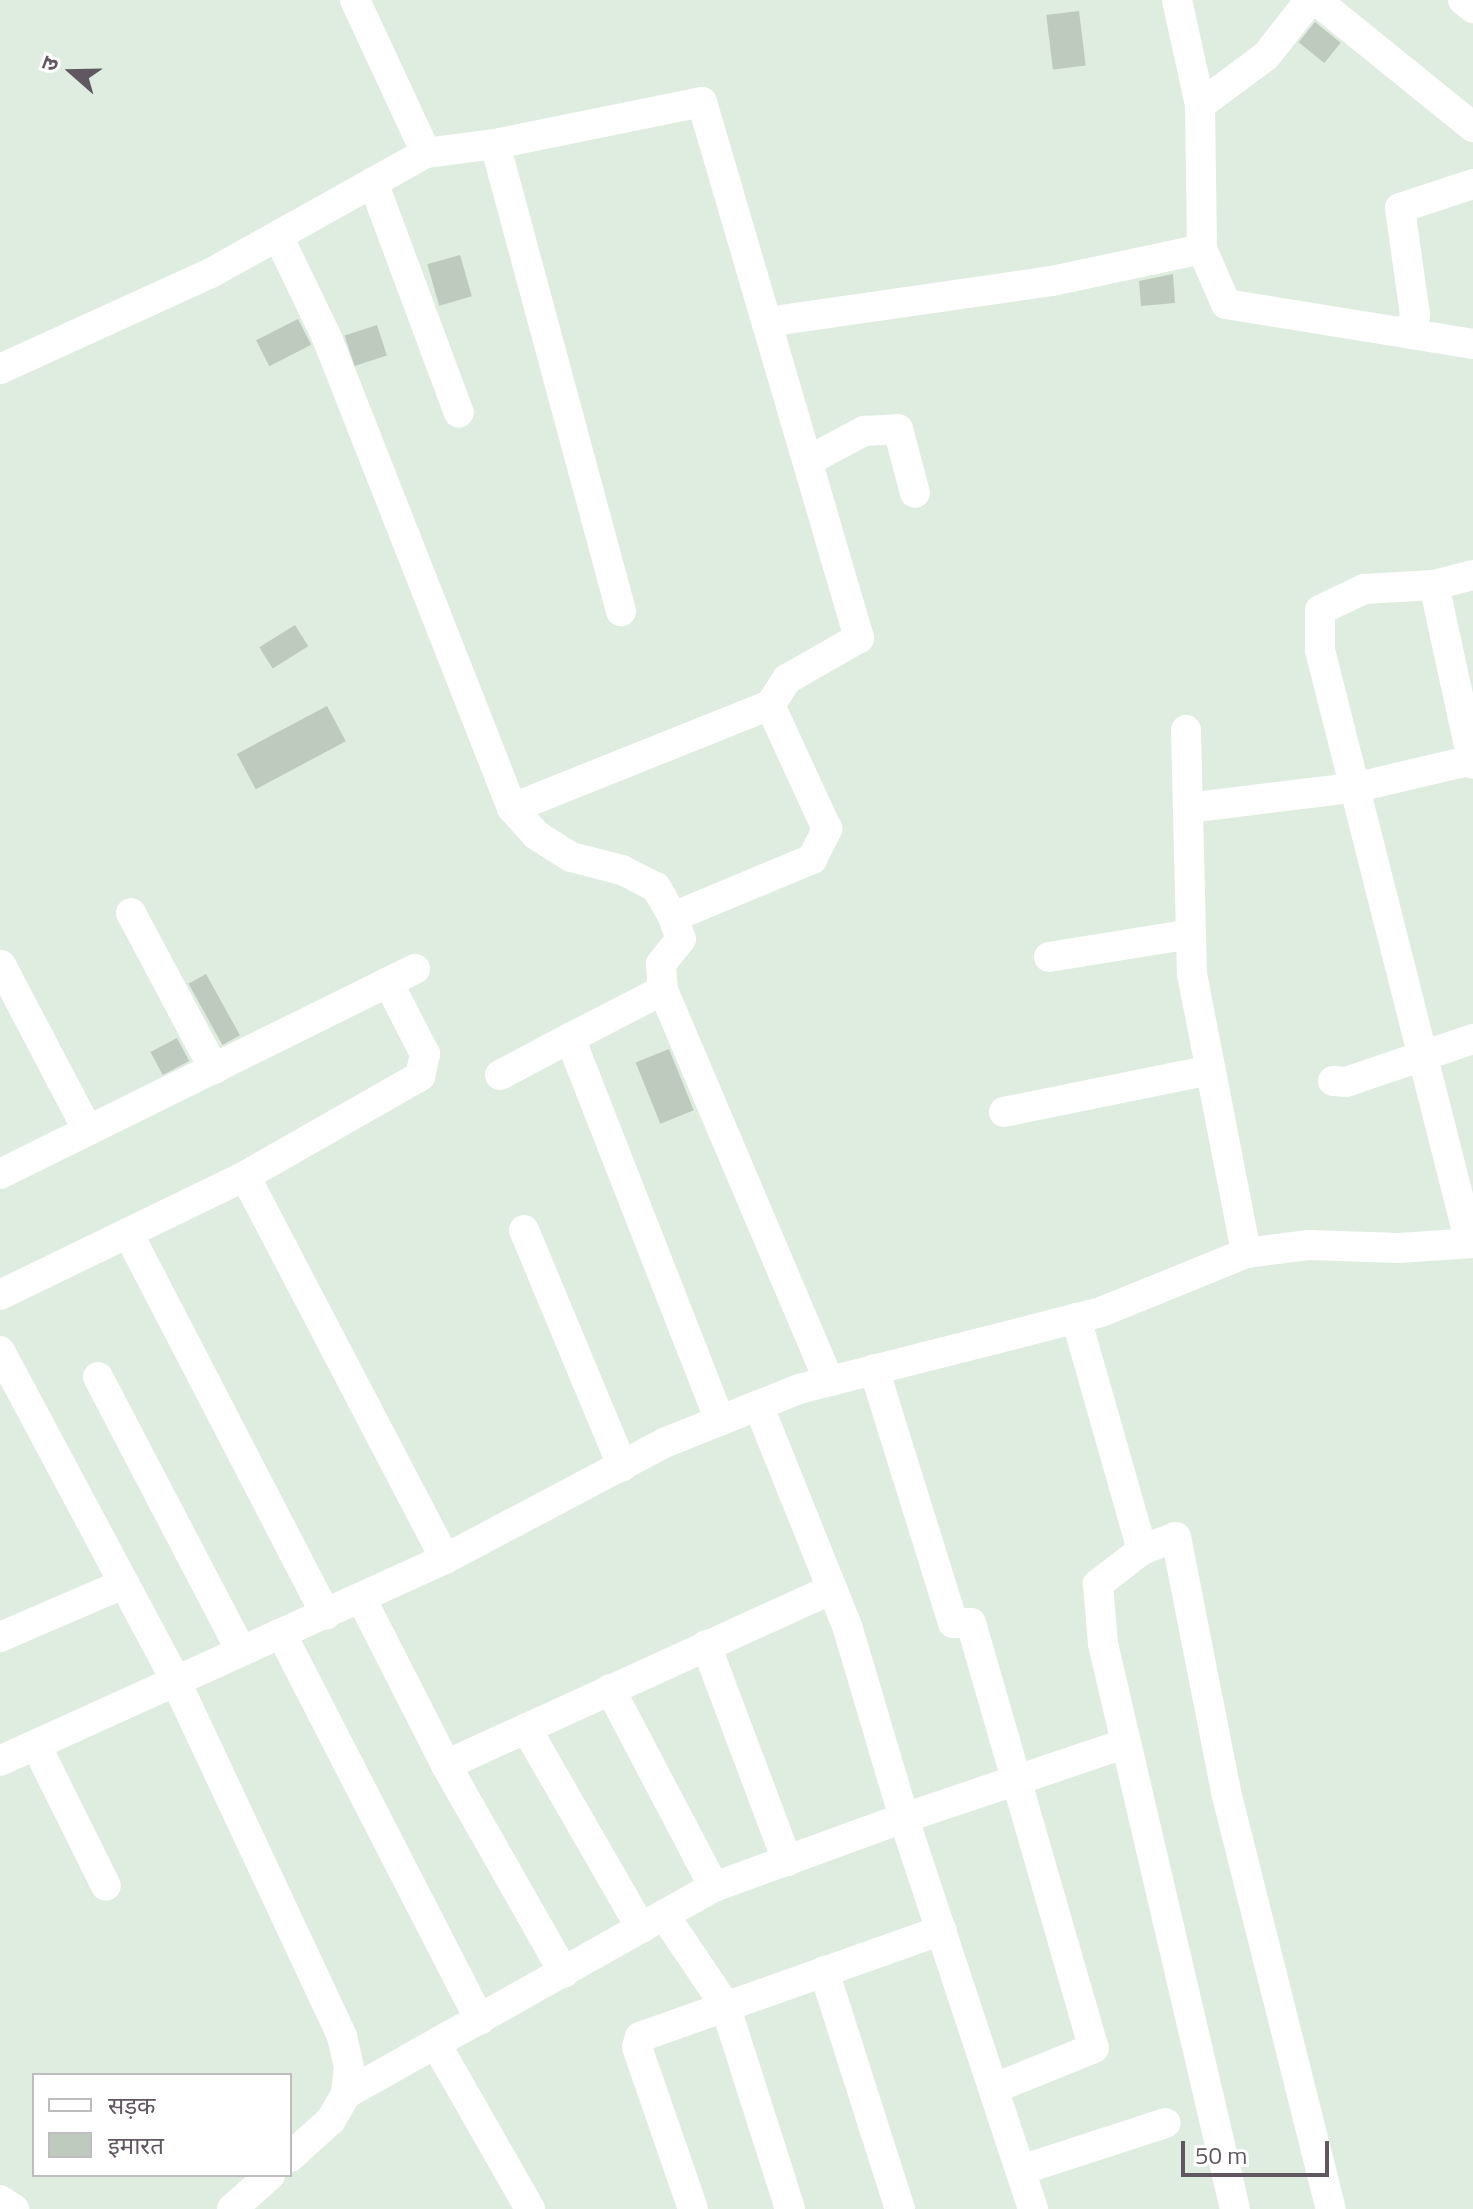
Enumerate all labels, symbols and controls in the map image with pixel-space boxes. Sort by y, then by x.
north arrow [32,32,112,112]
text: उ [31,52,68,76]
legend [32,2073,292,2177]
text: सड़क [108,2087,156,2123]
scale bar [1185,2125,1333,2175]
text: इमारत [108,2127,164,2163]
text: 50 m [1195,2137,1247,2173]

